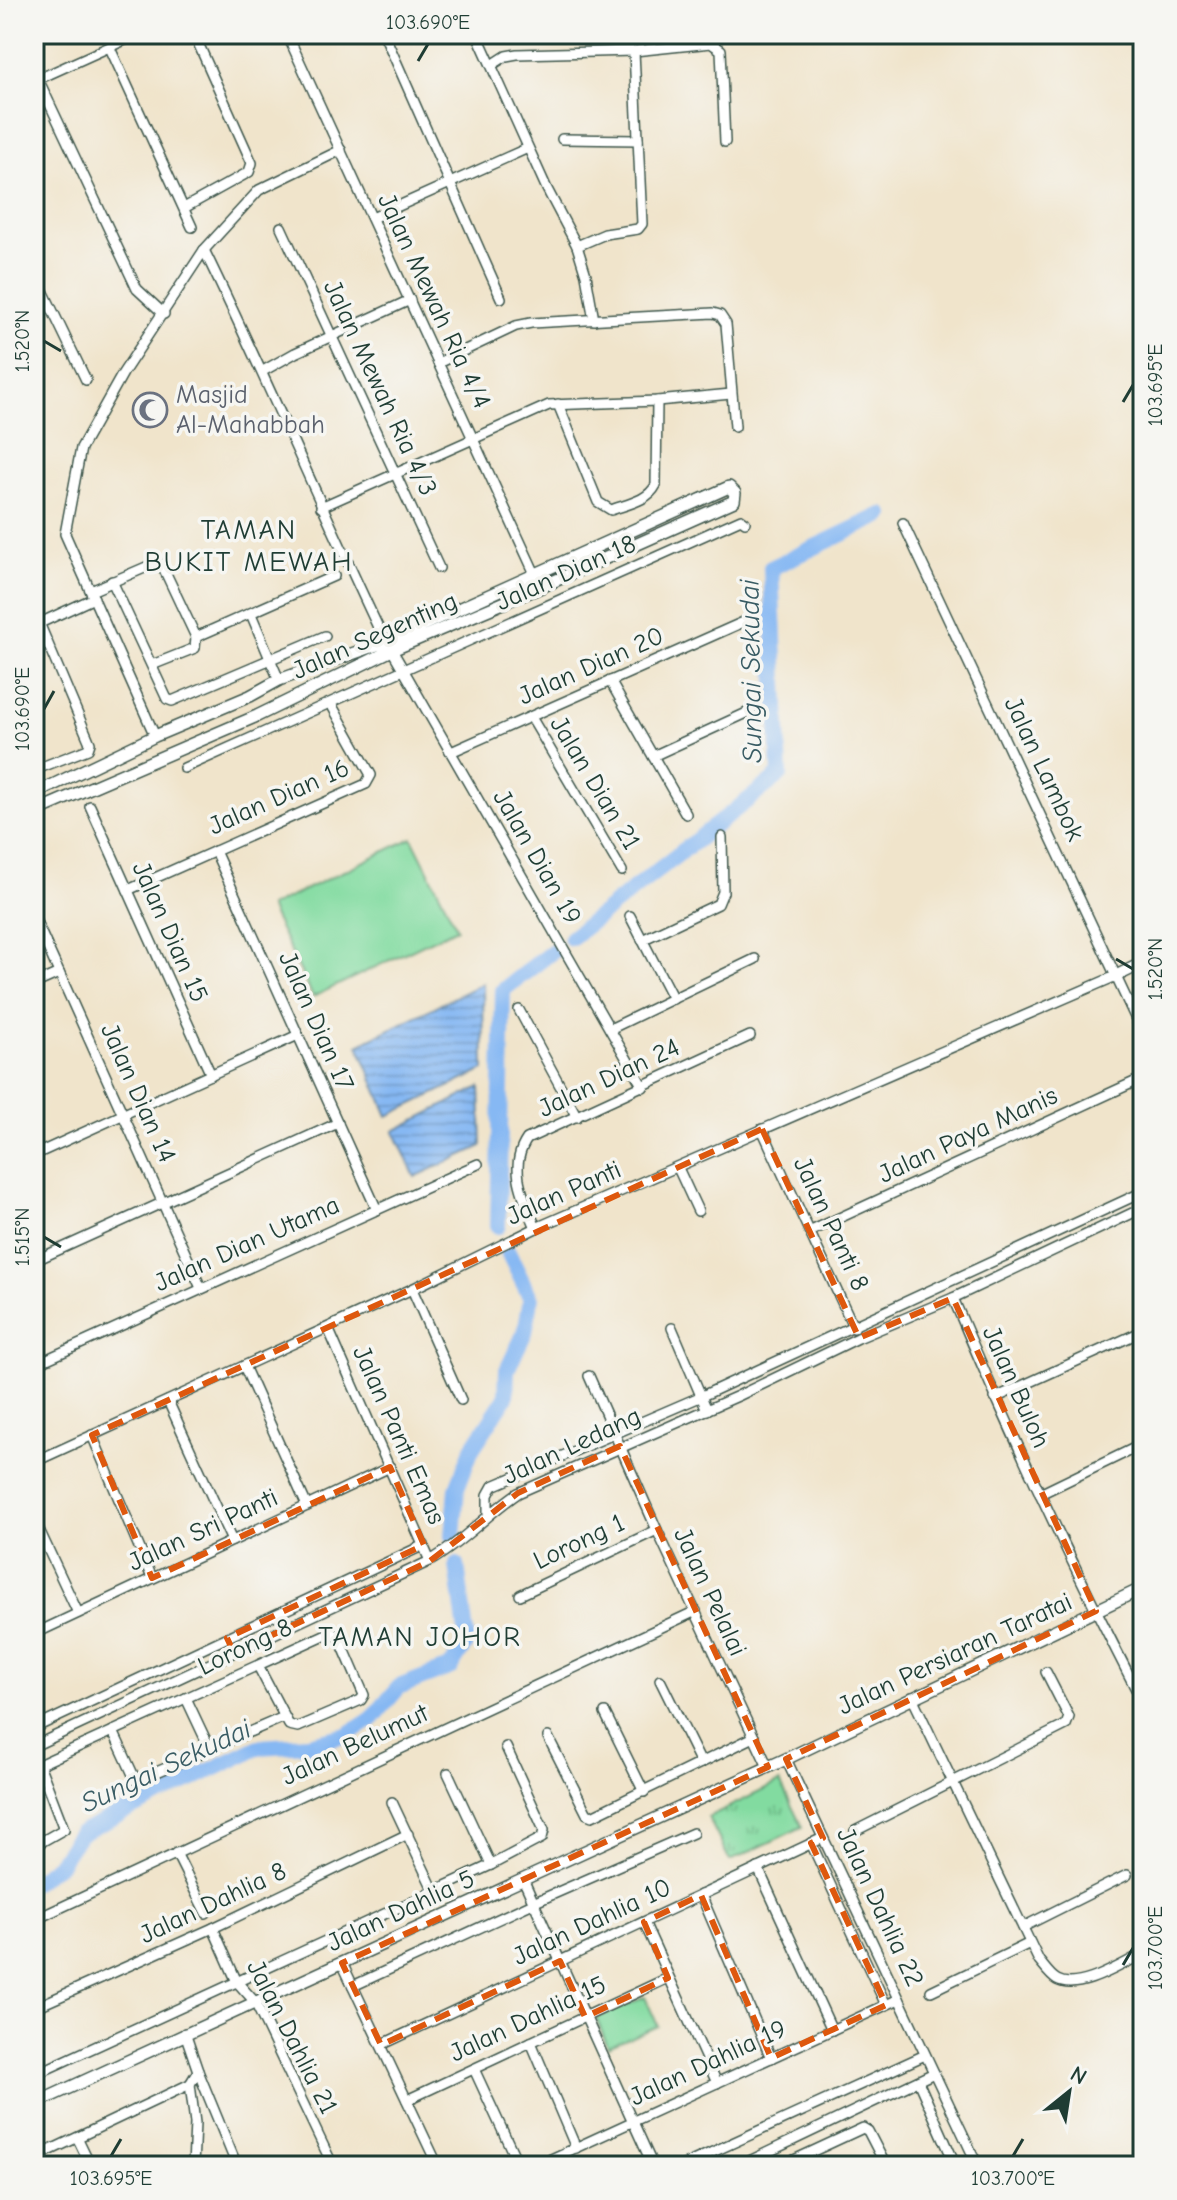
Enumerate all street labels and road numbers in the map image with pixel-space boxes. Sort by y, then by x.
street label: Jalan Mewah Ria 4/4 [371,189,497,413]
street label: Jalan Mewah Ria 4/3 [317,276,443,500]
street label: Jalan Dian 18 [491,529,641,617]
street label: Jalan Segenting [288,586,462,686]
street label: Jalan Dian 20 [514,621,668,711]
street label: Jalan Lambok [998,692,1091,846]
street label: Jalan Dian 21 [543,711,647,855]
street label: Jalan Dian 16 [204,753,354,841]
street label: Jalan Dian 19 [486,784,588,930]
street label: Jalan Dian 15 [126,857,214,1007]
street label: Jalan Dian 17 [272,947,360,1095]
street label: Jalan Dian 14 [94,1019,182,1167]
street label: Jalan Dian 24 [534,1032,684,1124]
street label: Jalan Paya Manis [874,1080,1062,1190]
street label: Jalan Panti 8 [787,1152,875,1296]
street label: Jalan Panti [502,1154,626,1232]
street label: Jalan Dian Utama [150,1190,344,1298]
street label: Jalan Buloh [976,1321,1056,1453]
street label: Jalan Panti Emas [346,1341,452,1529]
street label: Jalan Ledang [498,1401,646,1491]
street label: Jalan Sri Panti [124,1482,282,1578]
street label: Lorong 1 [529,1508,629,1576]
street label: Jalan Pelalai [667,1523,753,1661]
street label: Jalan Persiaran Taratai [833,1587,1077,1721]
street label: Lorong 8 [193,1612,297,1682]
street label: Jalan Belumut [277,1697,434,1792]
street label: Jalan Dahlia 22 [830,1823,930,1991]
street label: Jalan Dahlia 8 [135,1856,291,1950]
street label: Jalan Dahlia 5 [323,1864,479,1958]
street label: Jalan Dahlia 10 [508,1872,676,1972]
street label: Jalan Dahlia 21 [240,1955,344,2119]
street label: Jalan Dahlia 15 [445,1970,611,2068]
street label: Jalan Dahlia 19 [625,2014,791,2112]

